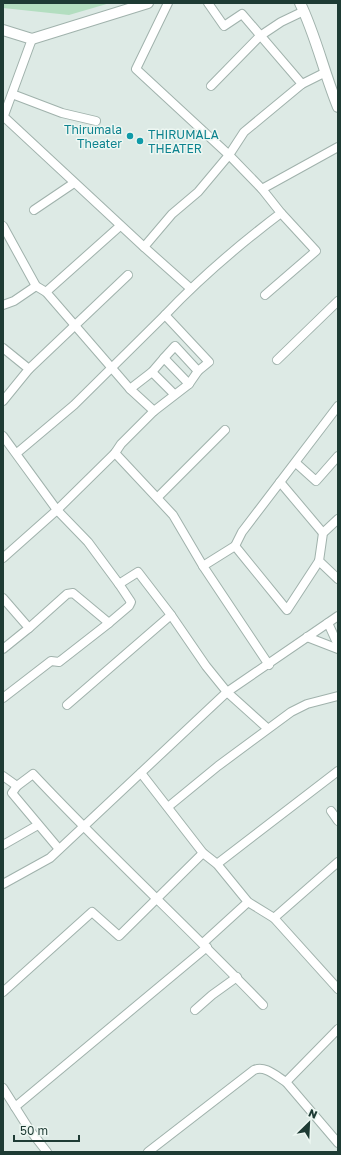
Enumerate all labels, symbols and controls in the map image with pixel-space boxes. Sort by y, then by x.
place label: Thirumala Theater [64,122,122,151]
place label: THIRUMALA THEATER [148,127,219,156]
marker: Thirumala Theater [125,131,135,141]
marker: THIRUMALA THEATER [135,136,145,146]
north arrow [289,1103,329,1143]
text: N [307,1106,320,1121]
scale bar [14,1117,79,1143]
text: 50 m [20,1123,48,1138]

